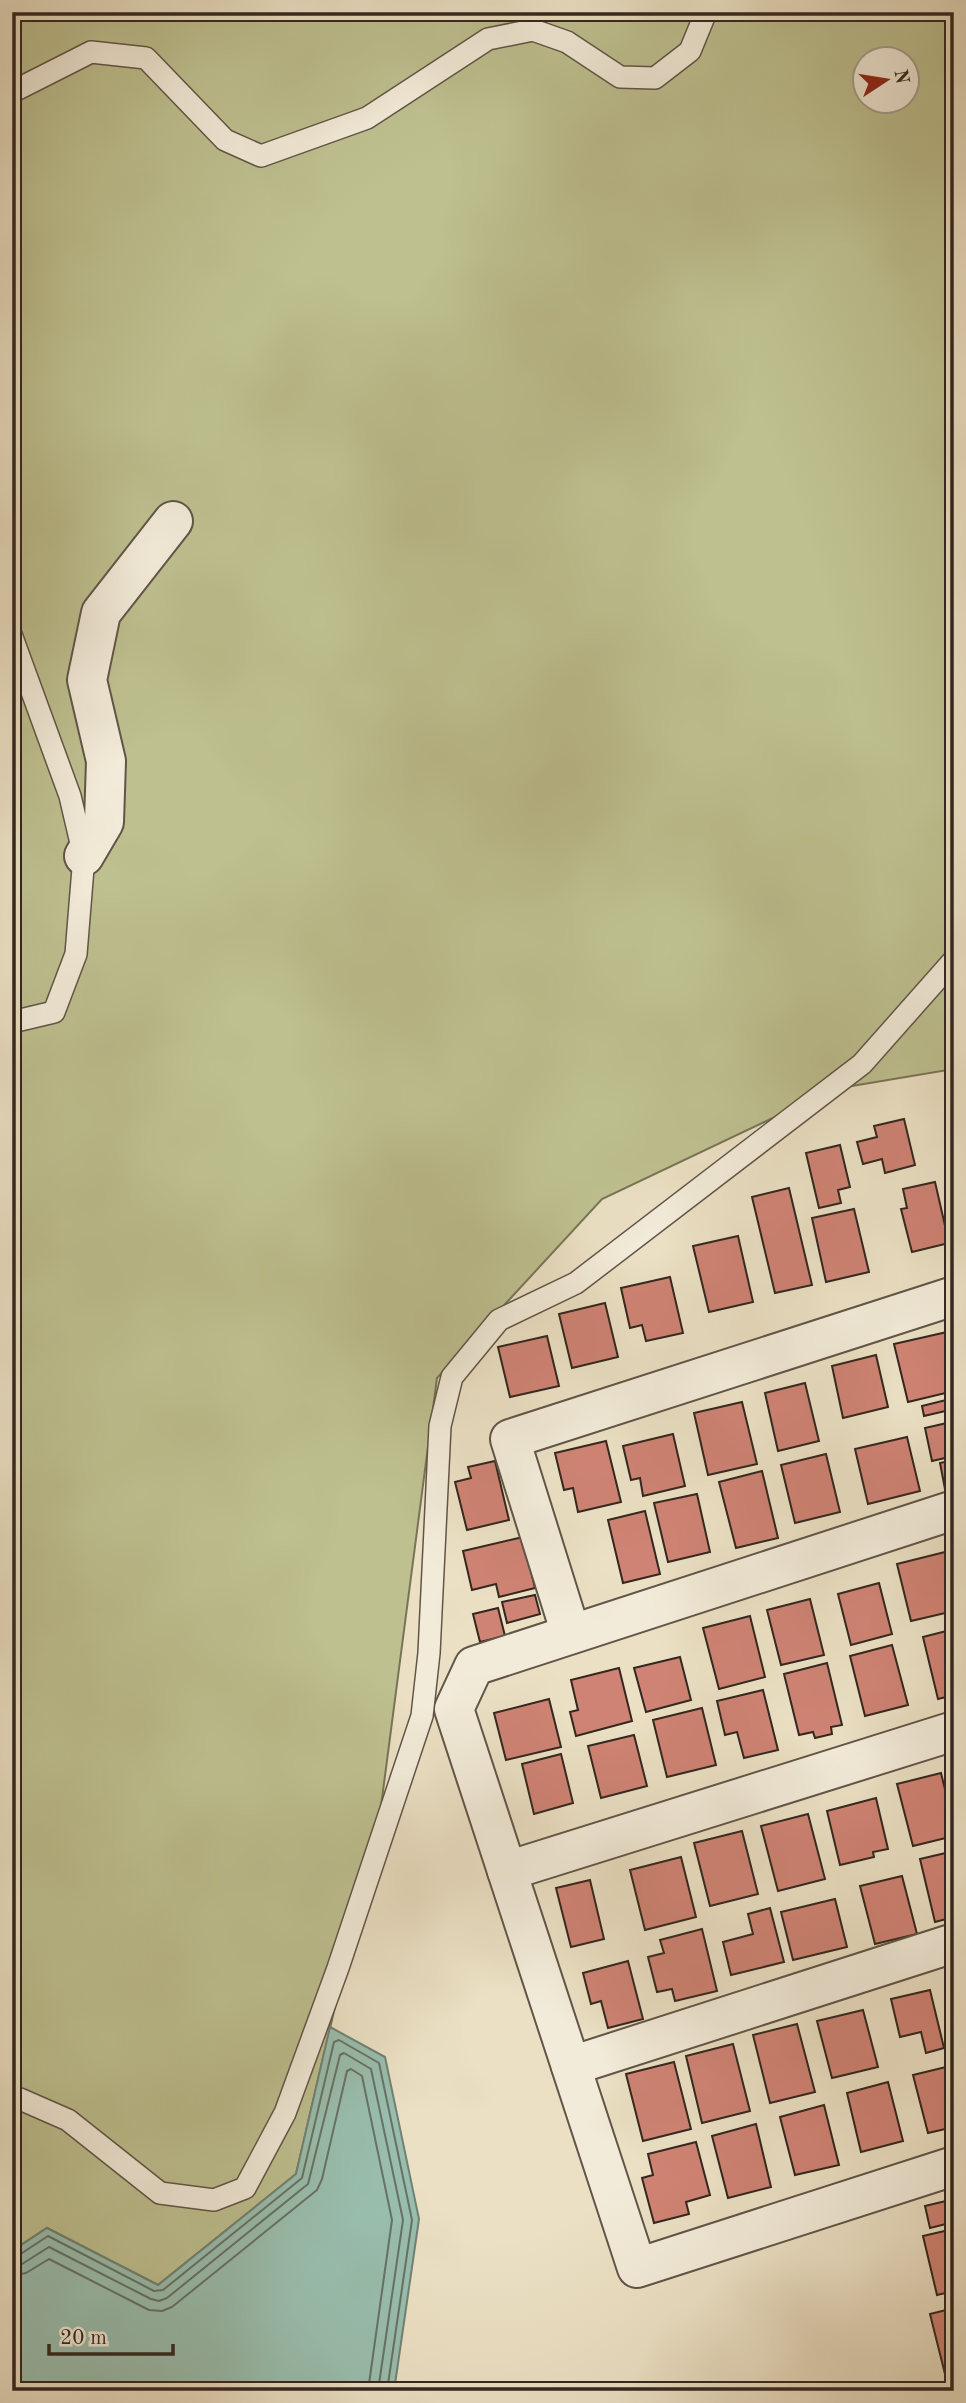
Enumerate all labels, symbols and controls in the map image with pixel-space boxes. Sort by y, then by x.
north arrow [850,46,920,116]
text: N [889,68,911,87]
scale bar [49,2312,173,2356]
text: 20 m [60,2328,107,2349]

